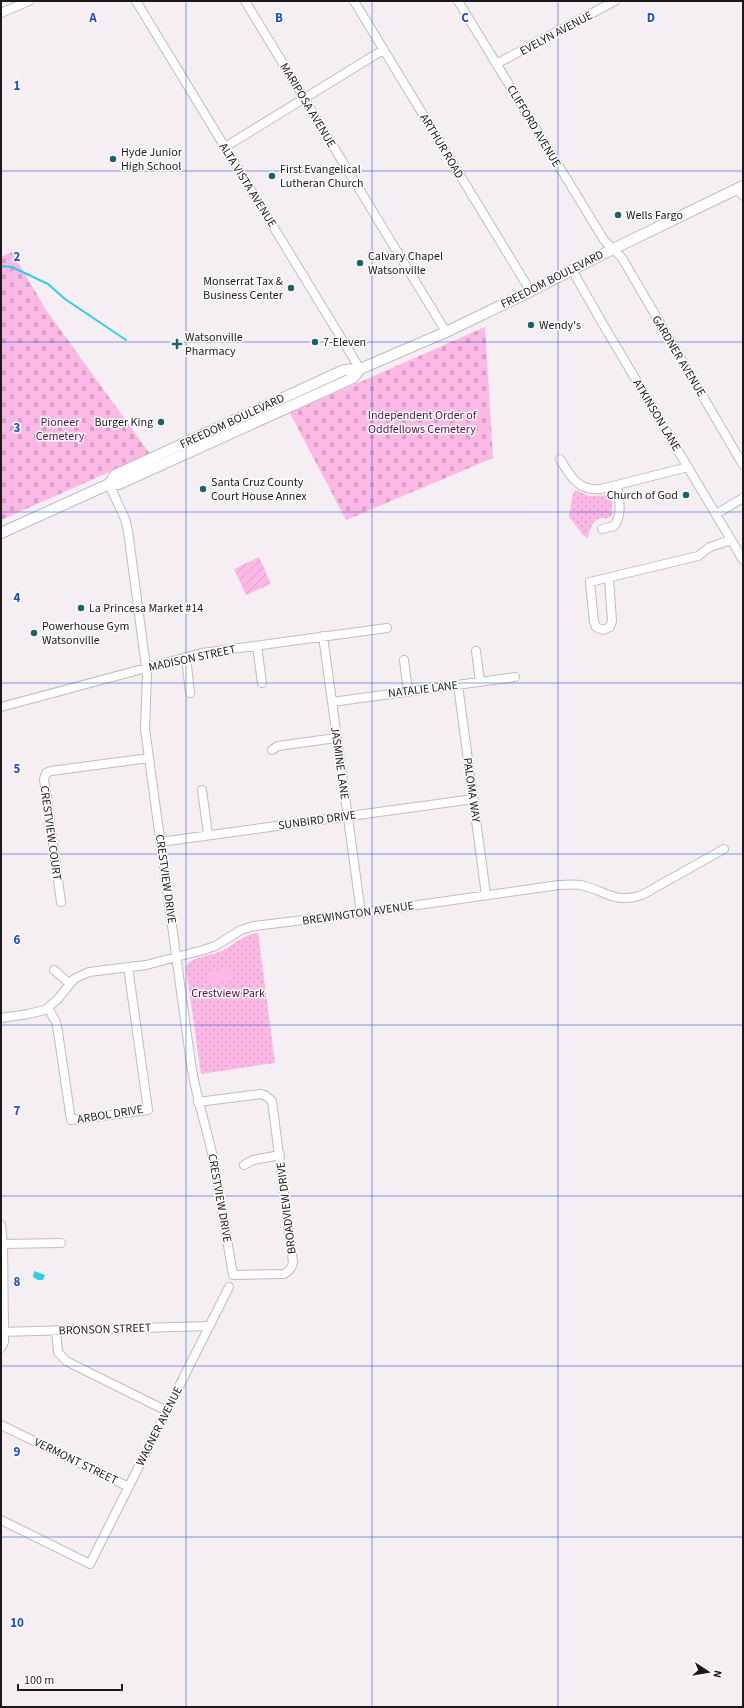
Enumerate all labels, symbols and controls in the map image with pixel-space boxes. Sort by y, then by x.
street label: EVELYN AVENUE [517,7,596,60]
text: A [88,9,97,27]
text: B [275,9,283,27]
text: C [461,9,469,27]
text: D [647,9,655,27]
street label: MARIPOSA AVENUE [276,60,340,151]
text: 1 [14,77,21,95]
street label: CLIFFORD AVENUE [502,82,565,170]
street label: ARTHUR ROAD [415,111,468,182]
street label: ALTA VISTA AVENUE [215,140,280,231]
place label: Hyde Junior High School [121,144,183,175]
marker: Hyde Junior High School [108,154,118,164]
place label: First Evangelical Lutheran Church [280,161,364,192]
marker: First Evangelical Lutheran Church [267,171,277,181]
place label: Wells Fargo [626,207,683,224]
marker: Wells Fargo [613,210,623,220]
street label: FREEDOM BOULEVARD [498,246,607,313]
text: 2 [14,248,21,266]
place label: Calvary Chapel Watsonville [368,248,443,279]
marker: Calvary Chapel Watsonville [355,258,365,268]
place label: Monserrat Tax & Business Center [203,273,284,304]
marker: Monserrat Tax & Business Center [286,283,296,293]
street label: GARDNER AVENUE [648,312,710,400]
place label: Wendy's [539,317,581,334]
marker: Wendy's [526,320,536,330]
place label: Watsonville Pharmacy [185,329,243,360]
place label: 7-Eleven [323,334,366,351]
marker: 7-Eleven [310,337,320,347]
marker: Watsonville Pharmacy [172,339,182,349]
street label: ATKINSON LANE [628,376,685,454]
street label: FREEDOM BOULEVARD [177,390,287,453]
park label: Independent Order of Oddfellows Cemetery [368,407,477,438]
park label: Pioneer Cemetery [36,414,85,445]
place label: Burger King [94,414,153,431]
marker: Burger King [156,417,166,427]
text: 3 [14,419,21,437]
place label: Santa Cruz County Court House Annex [211,474,307,505]
marker: Santa Cruz County Court House Annex [198,484,208,494]
place label: Church of God [607,487,678,504]
marker: Church of God [681,490,691,500]
text: 4 [14,589,21,607]
place label: La Princesa Market #14 [89,600,203,617]
marker: La Princesa Market #14 [76,603,86,613]
place label: Powerhouse Gym Watsonville [42,618,130,649]
marker: Powerhouse Gym Watsonville [29,628,39,638]
street label: MADISON STREET [147,641,238,676]
street label: NATALIE LANE [387,677,459,702]
street label: JASMINE LANE [326,725,353,801]
street label: PALOMA WAY [459,757,485,824]
text: 5 [14,760,21,778]
street label: CRESTVIEW COURT [35,785,66,882]
street label: SUNBIRD DRIVE [277,807,357,834]
street label: CRESTVIEW DRIVE [151,833,180,925]
street label: BREWINGTON AVENUE [301,897,415,930]
text: 6 [14,931,21,949]
park label: Crestview Park [191,985,265,1002]
street label: ARBOL DRIVE [76,1101,144,1128]
text: 7 [14,1102,21,1120]
street label: CRESTVIEW DRIVE [203,1152,236,1244]
street label: BROADVIEW DRIVE [272,1161,301,1255]
text: 8 [14,1273,21,1291]
street label: BRONSON STREET [58,1319,152,1340]
street label: WAGNER AVENUE [132,1384,187,1469]
street label: VERMONT STREET [31,1434,121,1489]
text: 9 [14,1443,21,1461]
text: 10 [10,1614,24,1632]
north arrow [688,1652,728,1692]
scale bar [18,1666,122,1692]
text: N [709,1669,725,1679]
text: 100 m [24,1672,54,1689]

